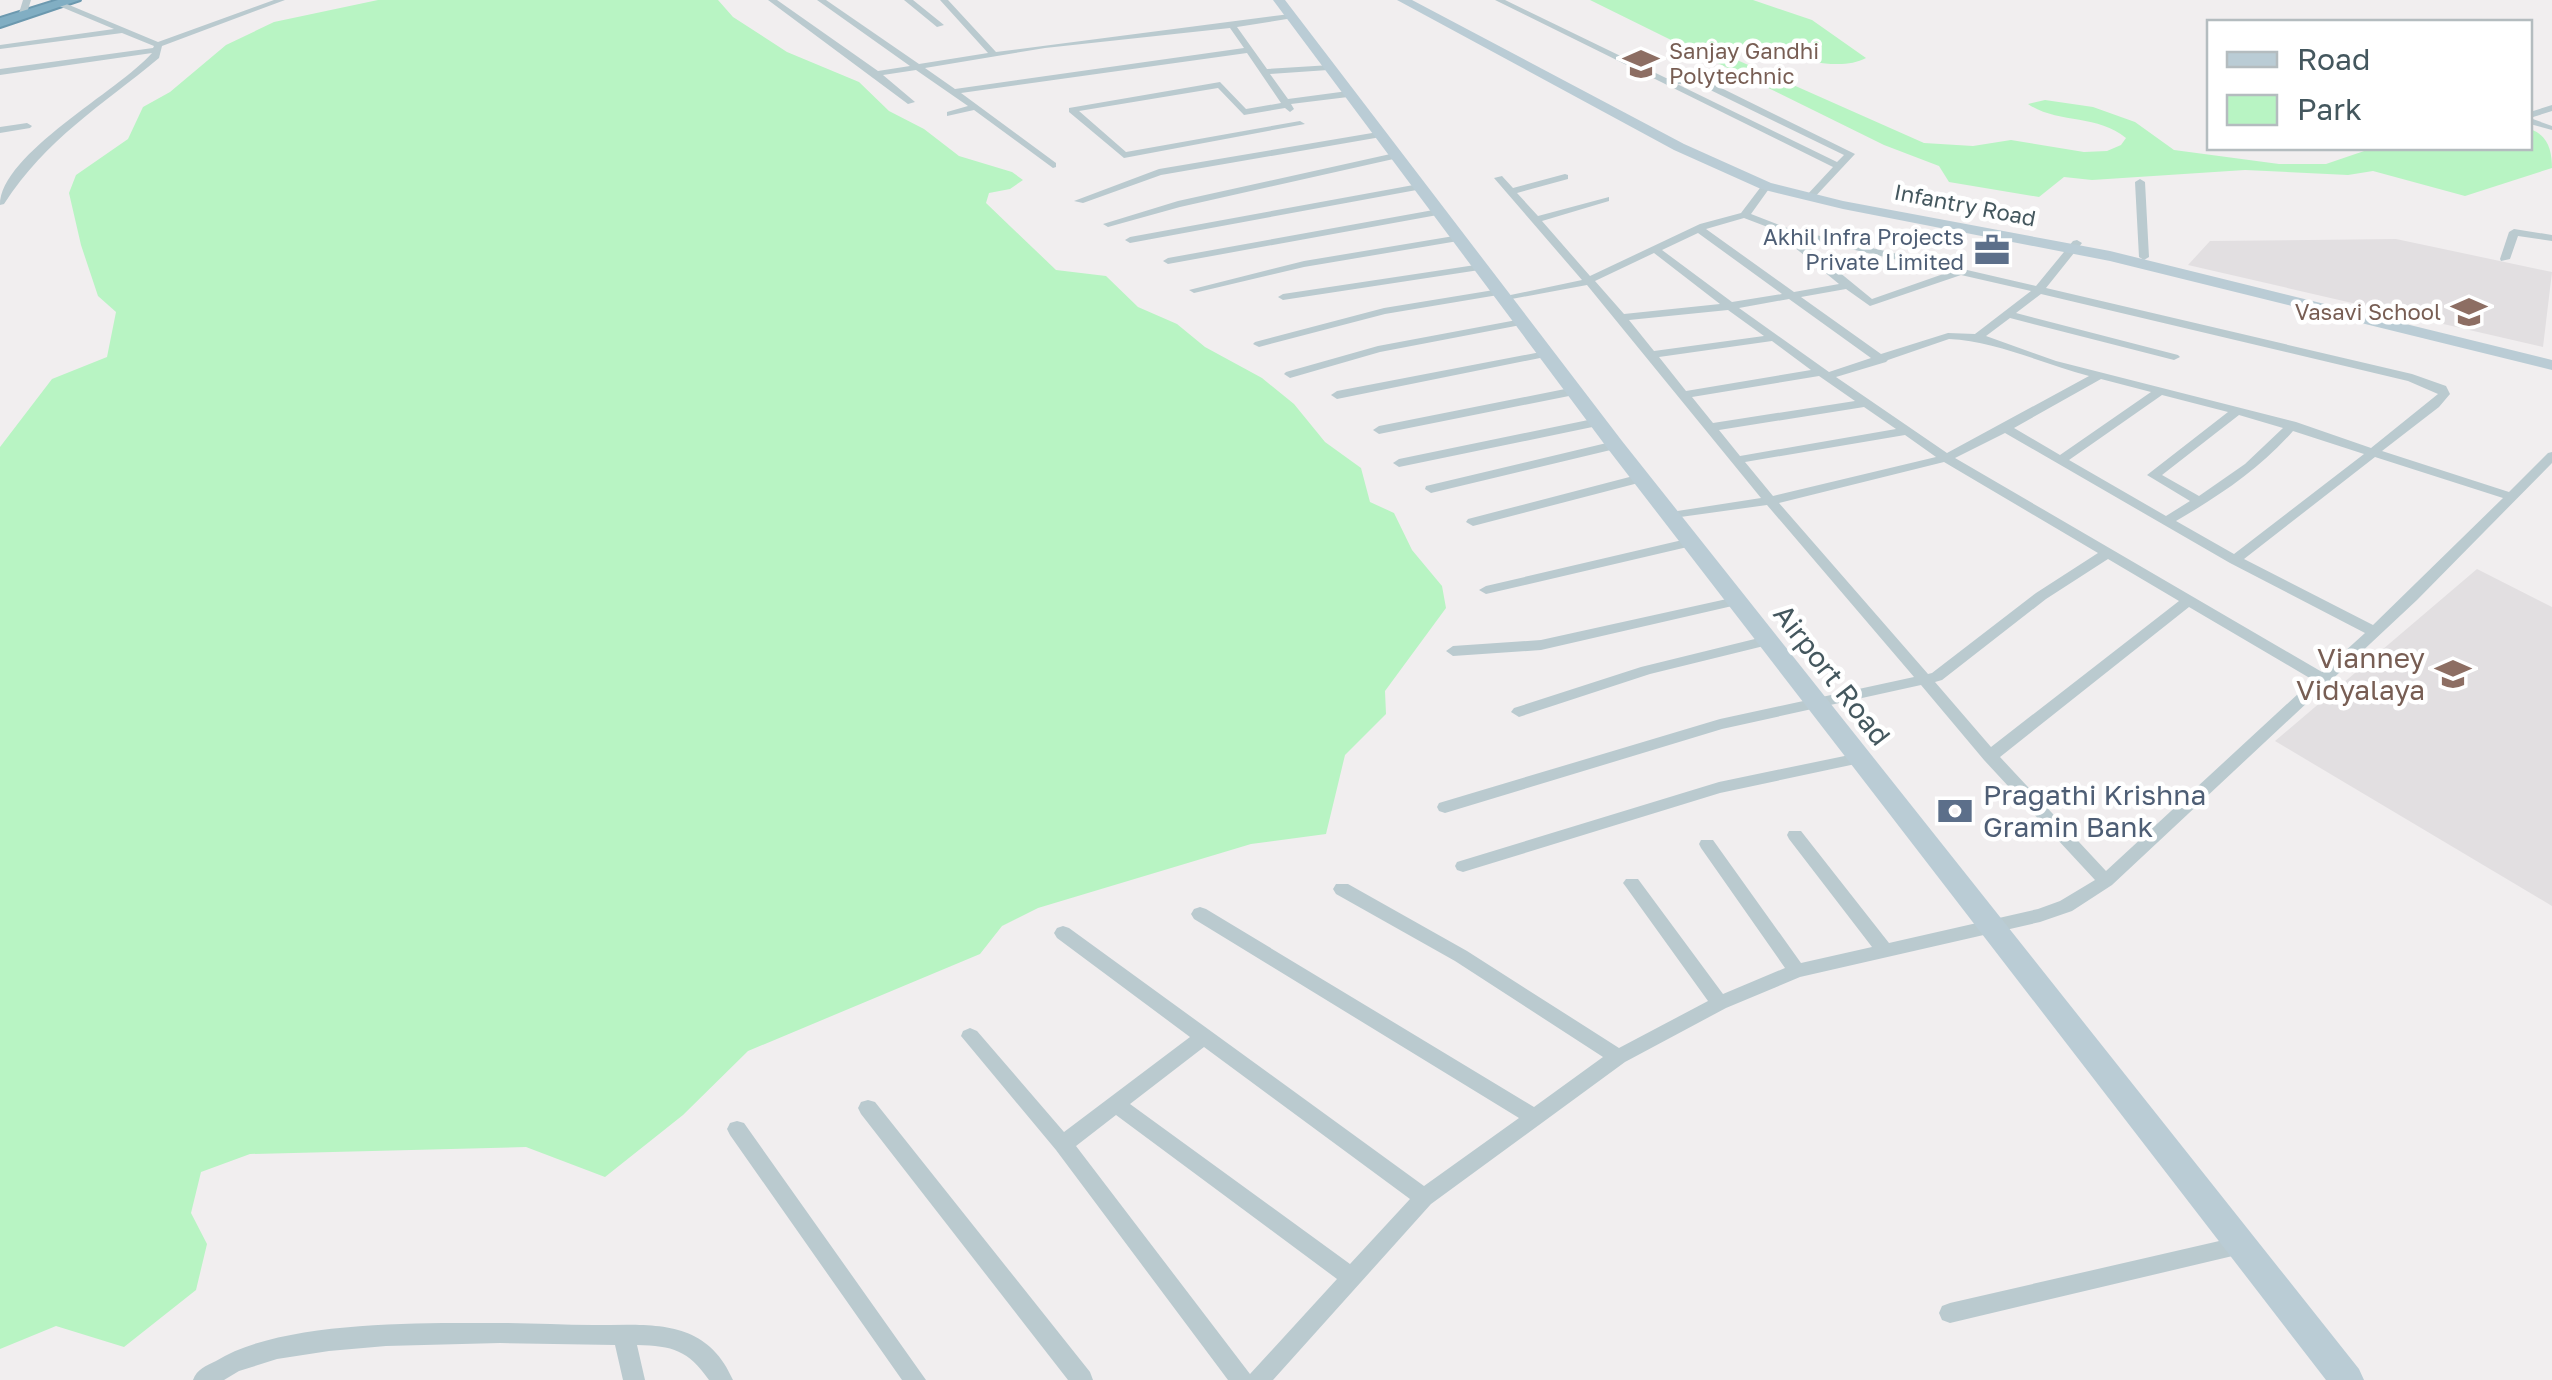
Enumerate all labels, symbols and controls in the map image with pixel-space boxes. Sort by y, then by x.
legend [2207,20,2532,150]
place label: Sanjay Gandhi Polytechnic [1669,37,1819,89]
text: Road [2297,41,2371,77]
school or university icon: Sanjay Gandhi Polytechnic [1622,45,1660,83]
text: Park [2297,91,2362,127]
street label: Infantry Road [1892,178,2038,231]
place label: Akhil Infra Projects Private Limited [1763,223,1964,275]
office icon: Akhil Infra Projects Private Limited [1973,231,2011,269]
school or university icon: Vasavi School [2450,293,2488,331]
place label: Vasavi School [2295,298,2441,325]
street label: Airport Road [1767,598,1898,752]
place label: Vianney Vidyalaya [2296,641,2425,706]
school or university icon: Vianney Vidyalaya [2434,655,2472,693]
place label: Pragathi Krishna Gramin Bank [1983,778,2206,843]
bank icon: Pragathi Krishna Gramin Bank [1936,792,1974,830]

